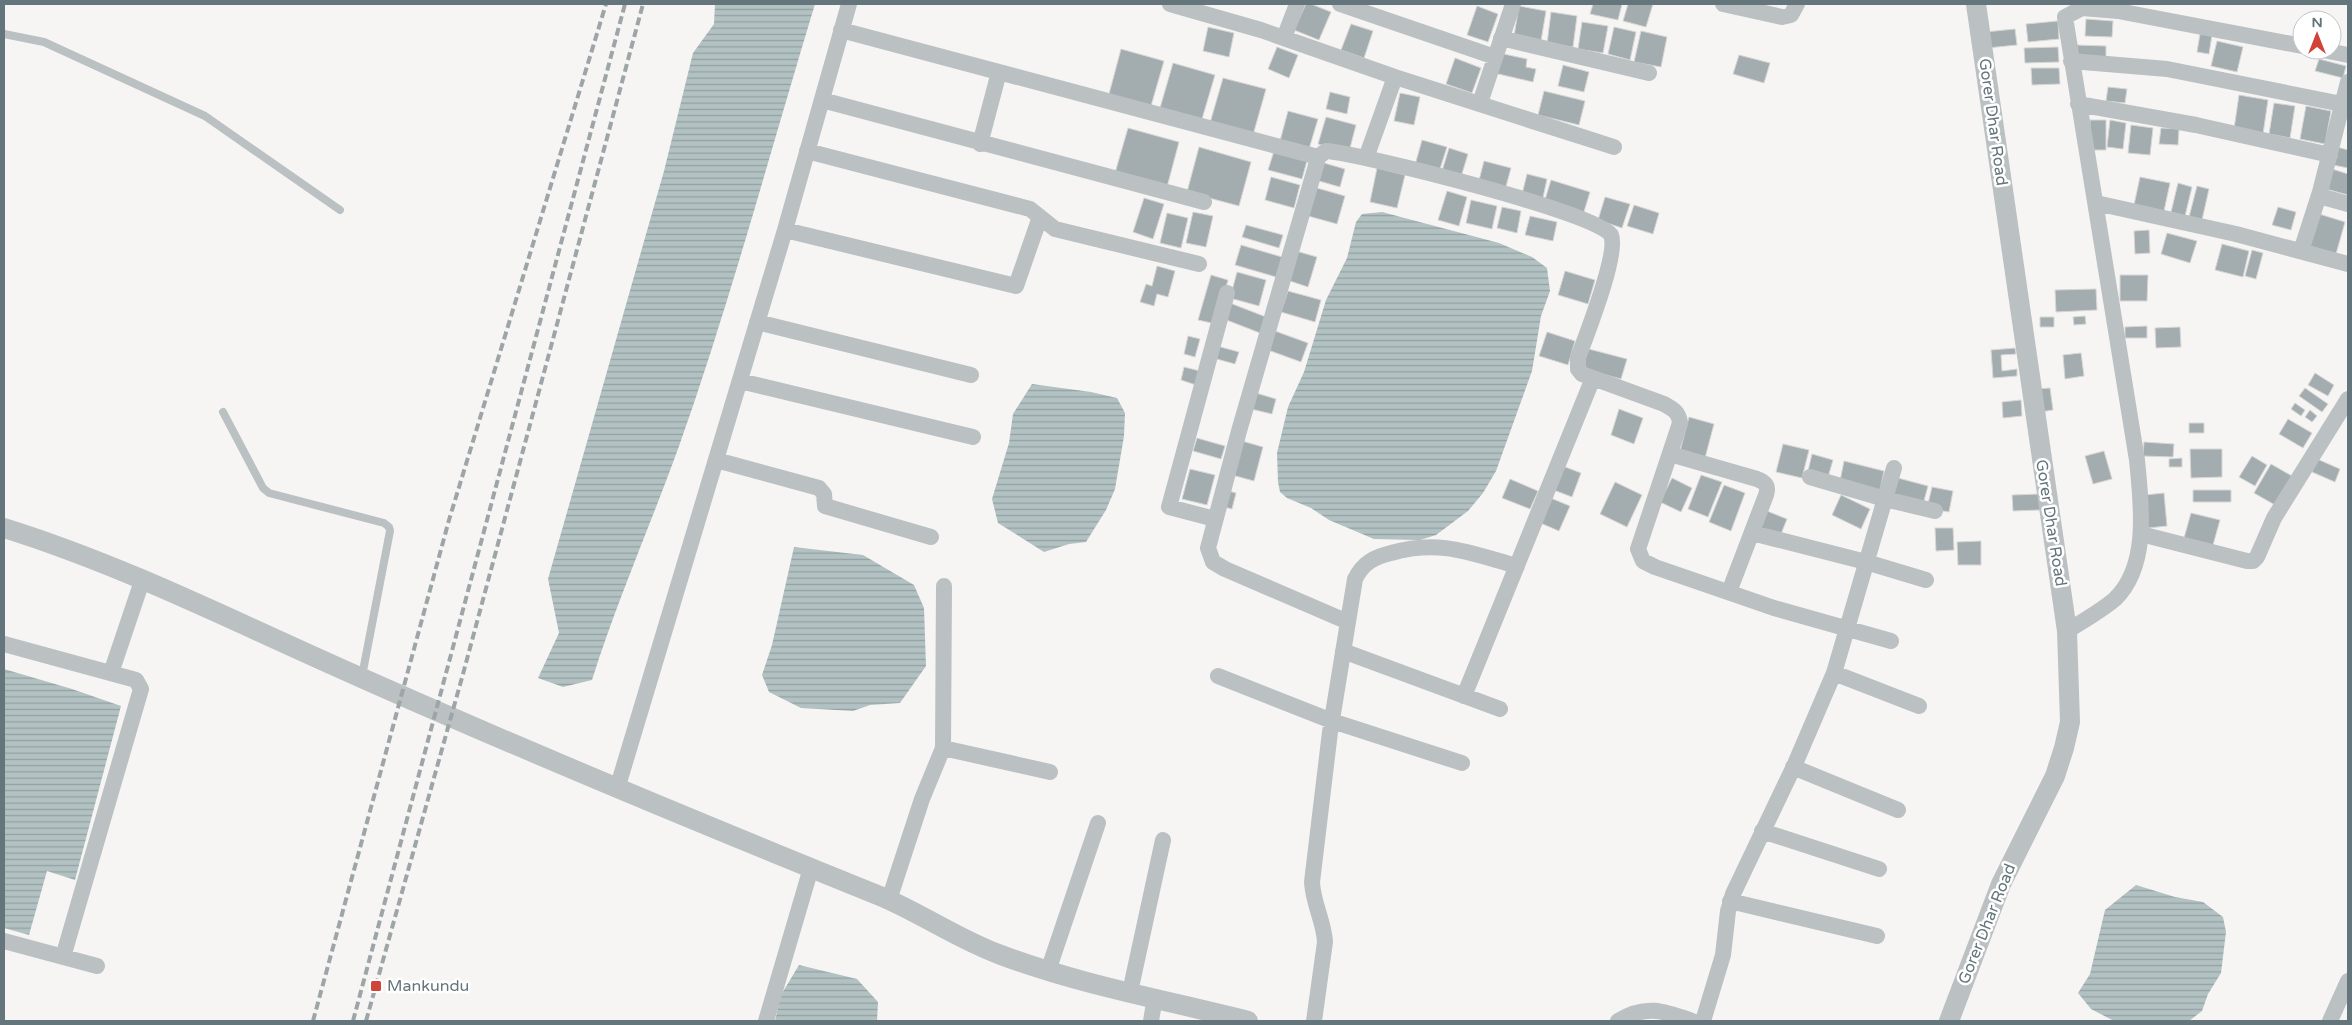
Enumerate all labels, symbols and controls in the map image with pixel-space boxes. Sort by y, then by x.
north arrow [2292,10,2342,60]
text: N [2311,14,2323,31]
street label: Gorer Dhar Road [1974,57,2012,187]
street label: Gorer Dhar Road [2031,458,2071,588]
street label: Gorer Dhar Road [1954,861,2020,987]
place label: Mankundu [387,976,469,996]
marker: Mankundu [369,979,383,993]

